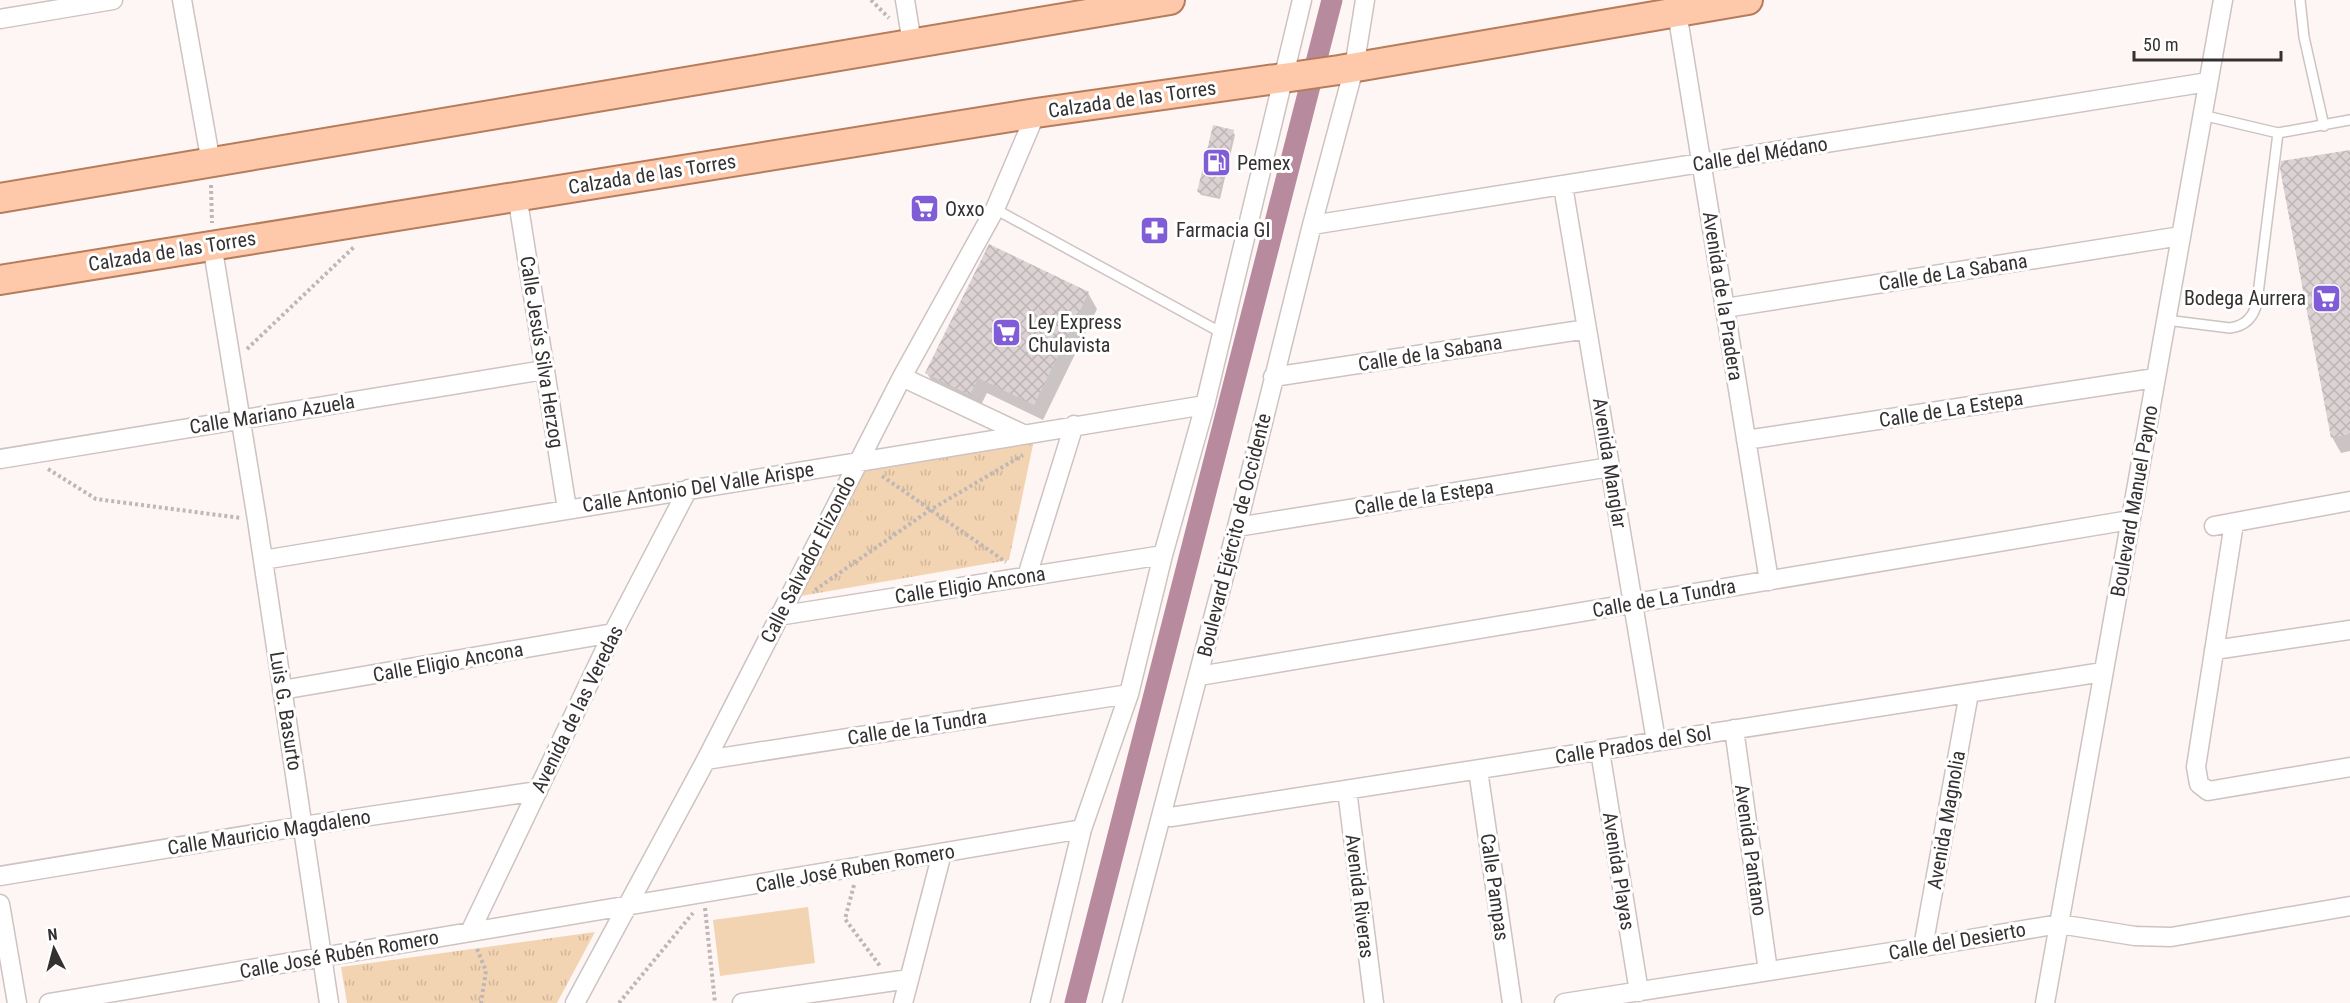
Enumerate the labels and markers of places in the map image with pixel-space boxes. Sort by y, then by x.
fuel station icon: Pemex [1200,147,1232,179]
place label: Pemex [1237,151,1291,175]
supermarket icon: Oxxo [908,193,940,225]
place label: Oxxo [945,197,984,221]
pharmacy icon: Farmacia GI [1139,214,1171,246]
place label: Farmacia GI [1176,218,1270,242]
supermarket icon: Bodega Aurrera [2311,282,2343,314]
place label: Bodega Aurrera [2184,286,2306,310]
place label: Ley Express Chulavista [1028,310,1122,357]
supermarket icon: Ley Express Chulavista [991,317,1023,349]

